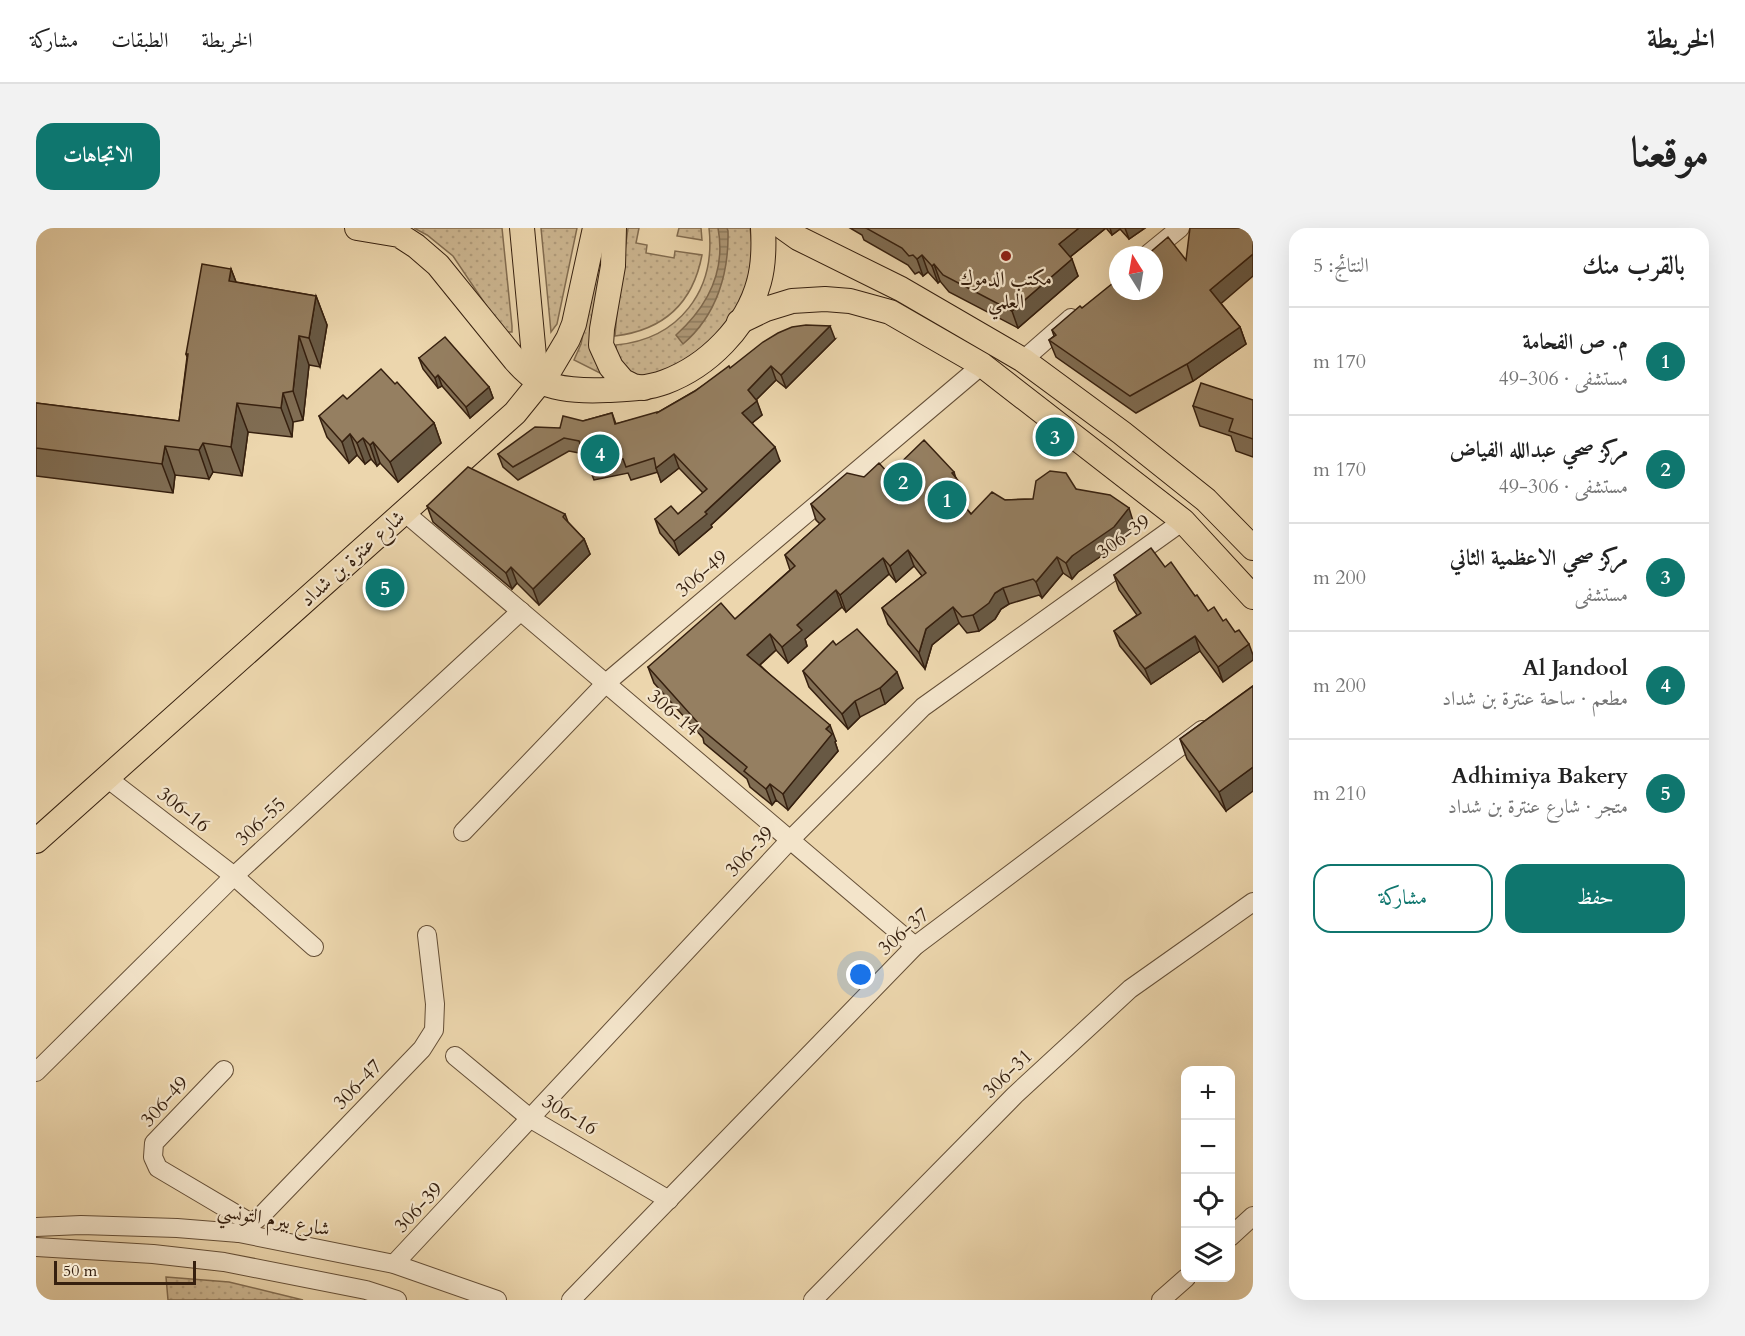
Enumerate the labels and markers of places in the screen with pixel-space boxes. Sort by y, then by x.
marker: مكتب الدموك العلمي [999,249,1013,263]
place label: مكتب الدموك العلمي [960,265,1052,320]
pin: 3 [1036,414,1074,460]
pin: 4 [580,432,620,476]
pin: 2 [884,460,922,504]
pin: 1 [928,478,966,522]
pin: 5 [366,566,404,610]

